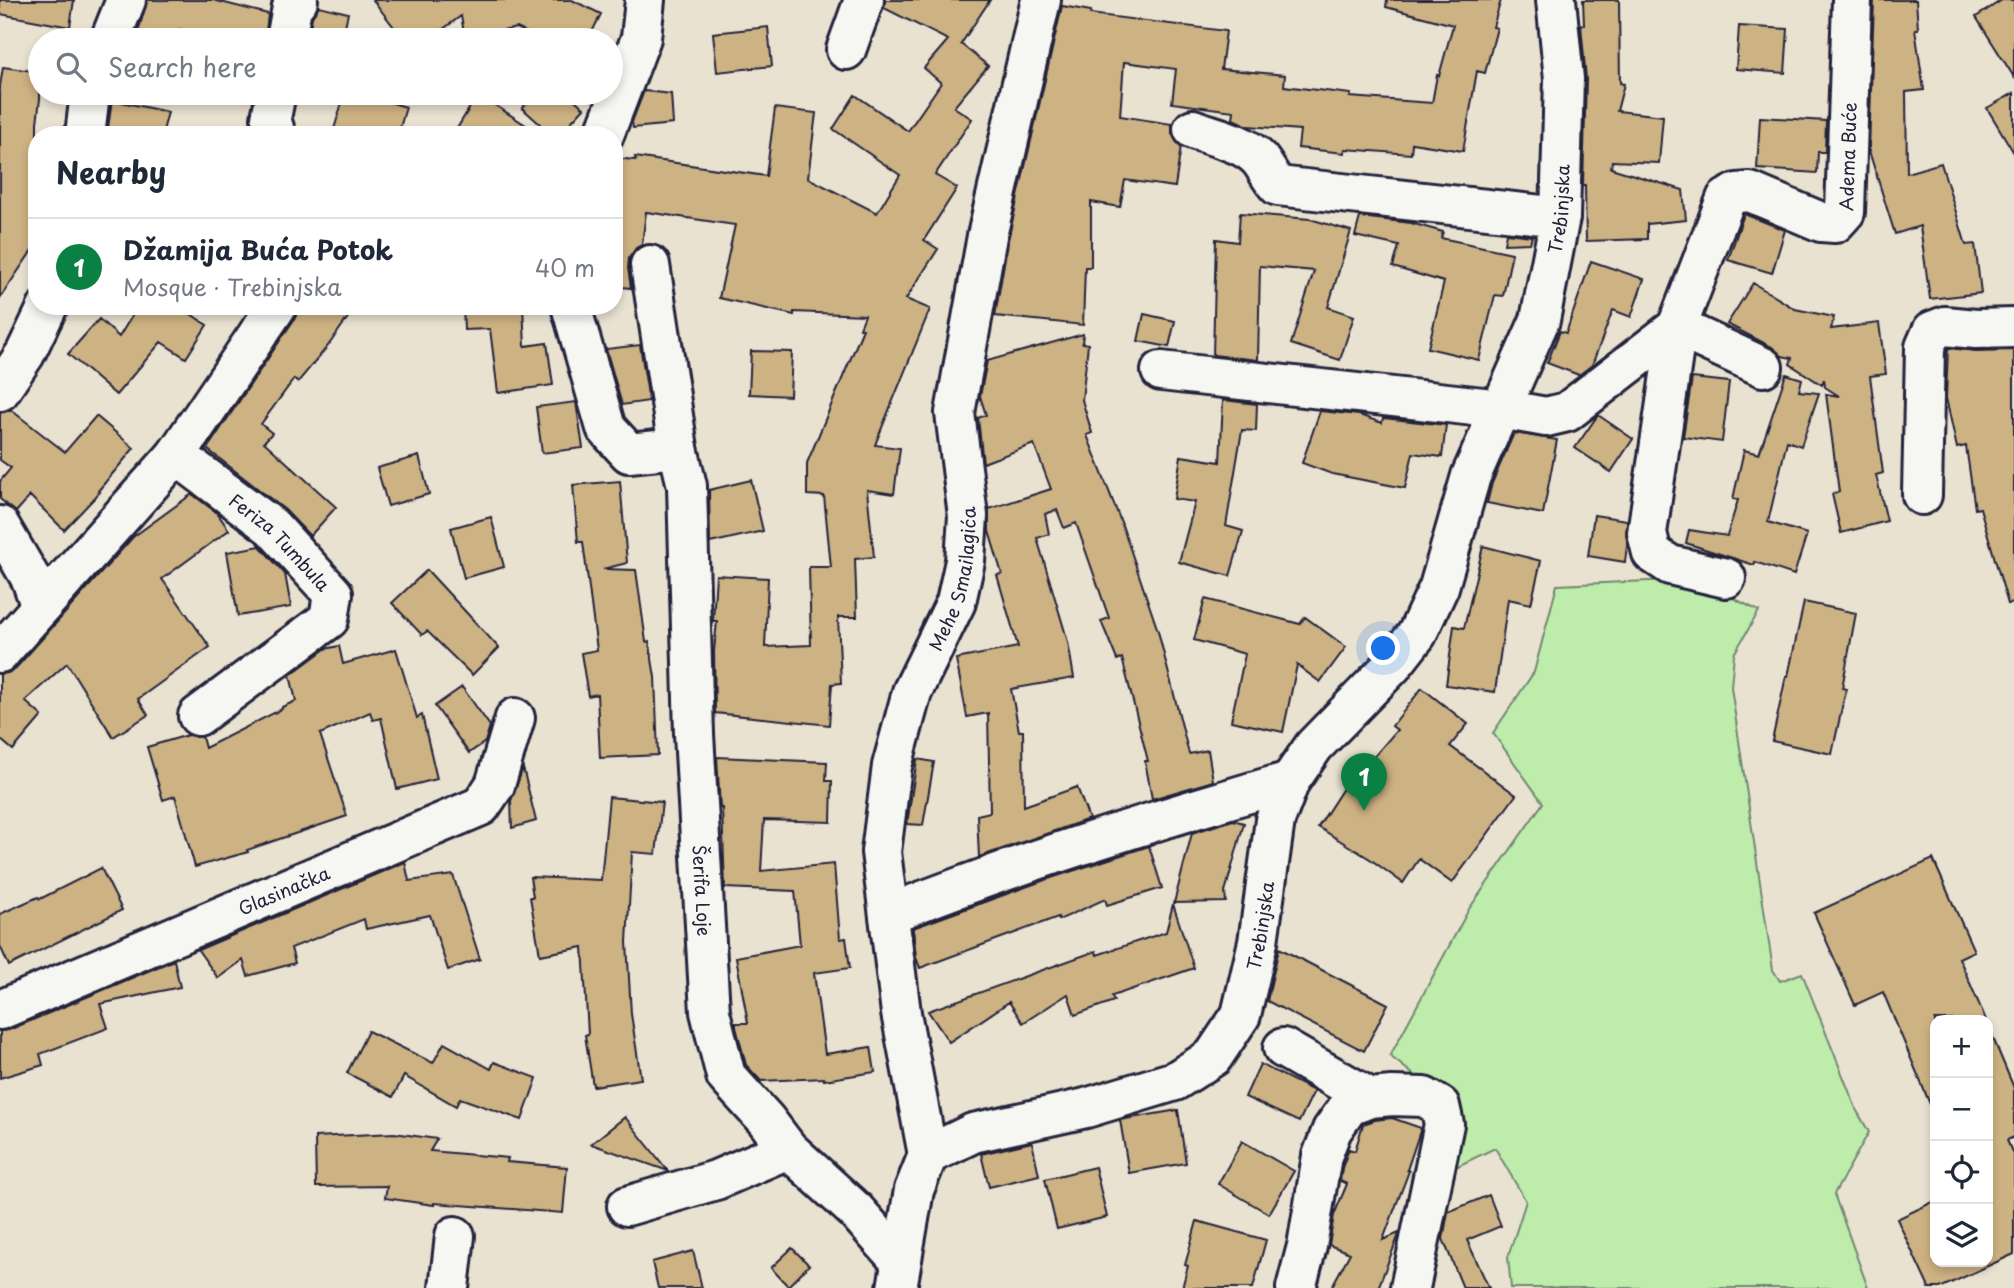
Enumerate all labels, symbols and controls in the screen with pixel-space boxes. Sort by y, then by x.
search box [28,28,623,105]
text: Search here [108,47,257,86]
icon: search [52,48,90,86]
street label: Adema Buće [1832,102,1862,211]
text: Nearby [56,149,166,194]
street label: Trebinjska [1540,163,1575,256]
text: Džamija Buća Potok [123,230,393,269]
text: 1 [74,250,85,285]
text: 40 m [535,250,595,285]
text: Mosque · Trebinjska [123,269,341,304]
street label: Feriza Tumbula [224,486,338,597]
street label: Mehe Smailagića [921,505,982,655]
your location [1366,631,1400,665]
pin: 1 [1341,753,1387,811]
street label: Šerifa Loje [687,844,719,937]
street label: Glasinačka [234,858,334,921]
street label: Trebinjska [1238,879,1280,972]
map controls [1930,1015,1993,1267]
button: + [1930,1015,1993,1078]
button: − [1930,1078,1993,1141]
button: locate [1930,1141,1993,1204]
button: layers [1930,1204,1993,1267]

